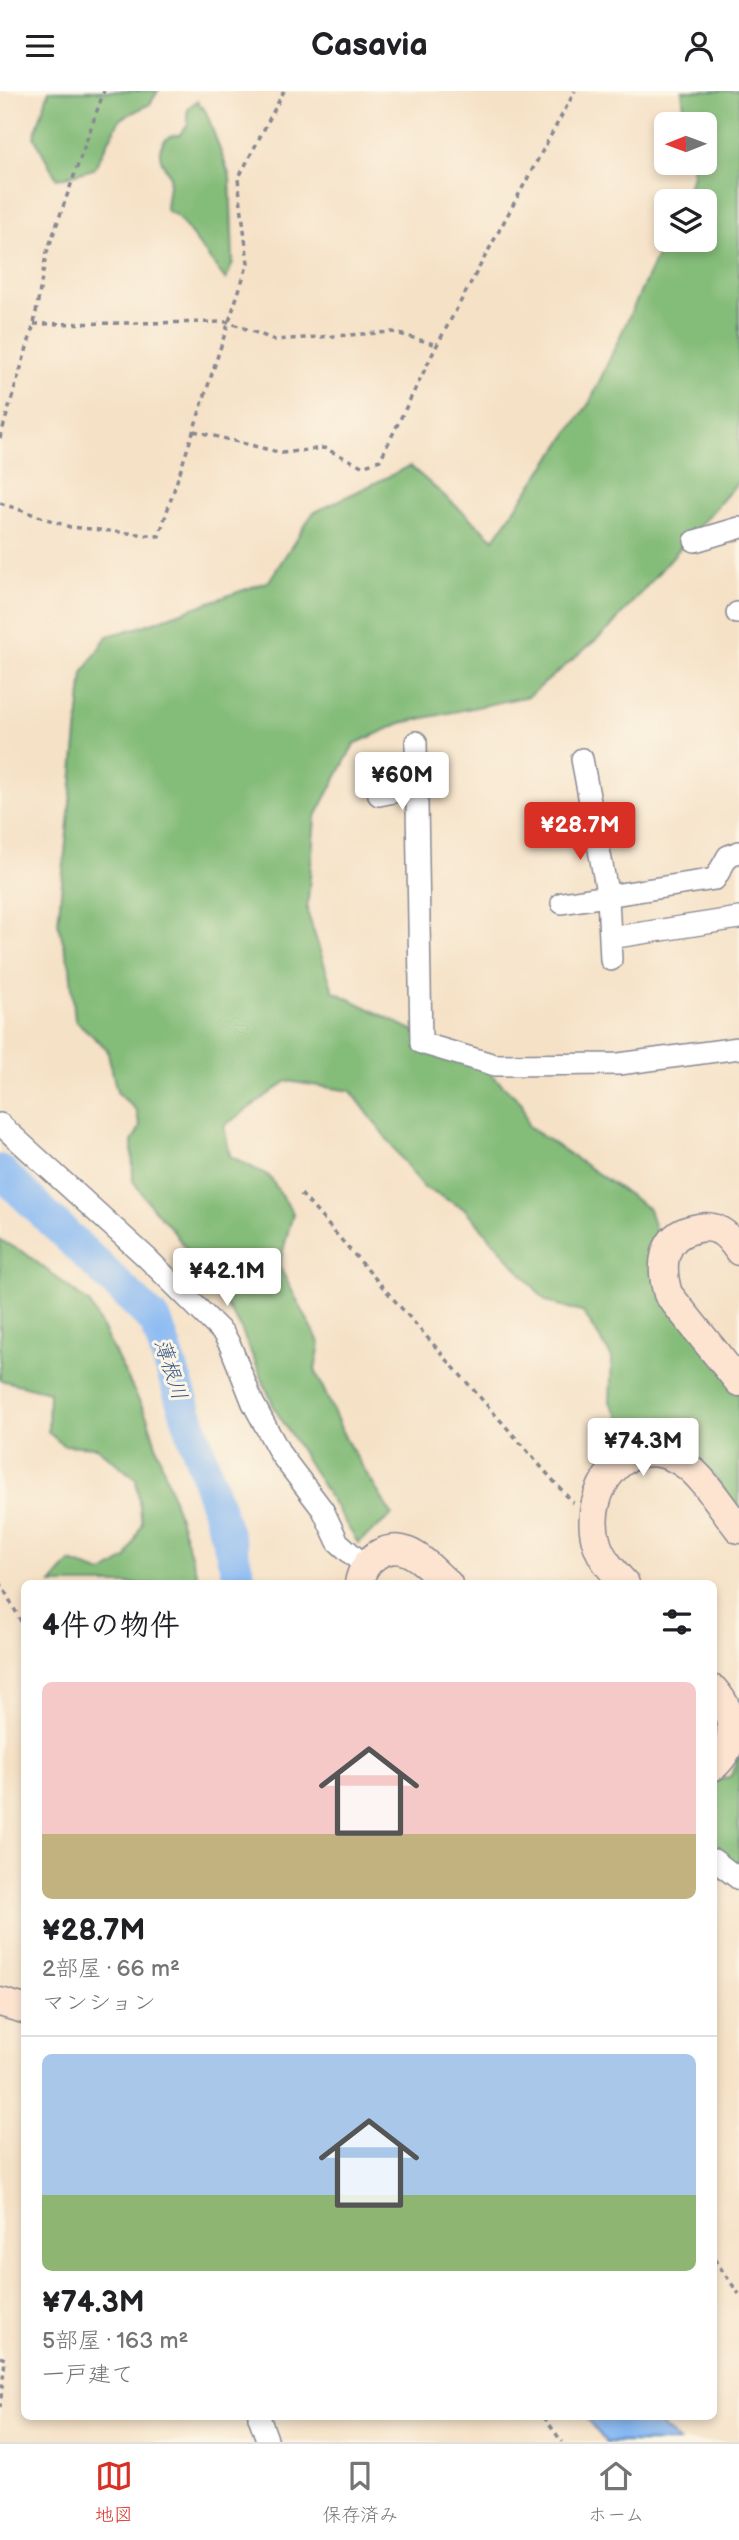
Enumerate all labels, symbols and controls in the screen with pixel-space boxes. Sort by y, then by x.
text: Casavia [311,26,428,65]
icon: menu [21,27,59,65]
icon: person [680,27,718,65]
north arrow [654,112,718,175]
map controls [654,112,717,252]
button: layers [654,189,717,252]
pin: ¥60M [361,753,443,812]
text: ¥60M [371,761,433,789]
pin: ¥28.7M [523,803,637,862]
text: ¥28.7M [540,811,620,839]
pin: ¥42.1M [170,1249,284,1308]
text: ¥42.1M [189,1257,265,1285]
water label: 薄根川 [149,1335,192,1403]
pin: ¥74.3M [586,1419,700,1478]
text: ¥74.3M [604,1427,682,1455]
icon: filters [658,1603,696,1641]
text: 4件の物件 [42,1608,180,1644]
icon: home [306,1728,432,1854]
text: ¥28.7M [42,1913,145,1949]
text: 2部屋 · 66 m² [42,1955,180,1983]
text: マンション [42,1989,156,2017]
icon: home [306,2100,432,2226]
text: ¥74.3M [42,2285,145,2321]
text: 5部屋 · 163 m² [42,2327,188,2355]
text: 一戸建て [42,2361,134,2389]
tab: 地図 [95,2457,133,2527]
tab: 保存済み [322,2457,398,2527]
tab: ホーム [588,2457,644,2527]

